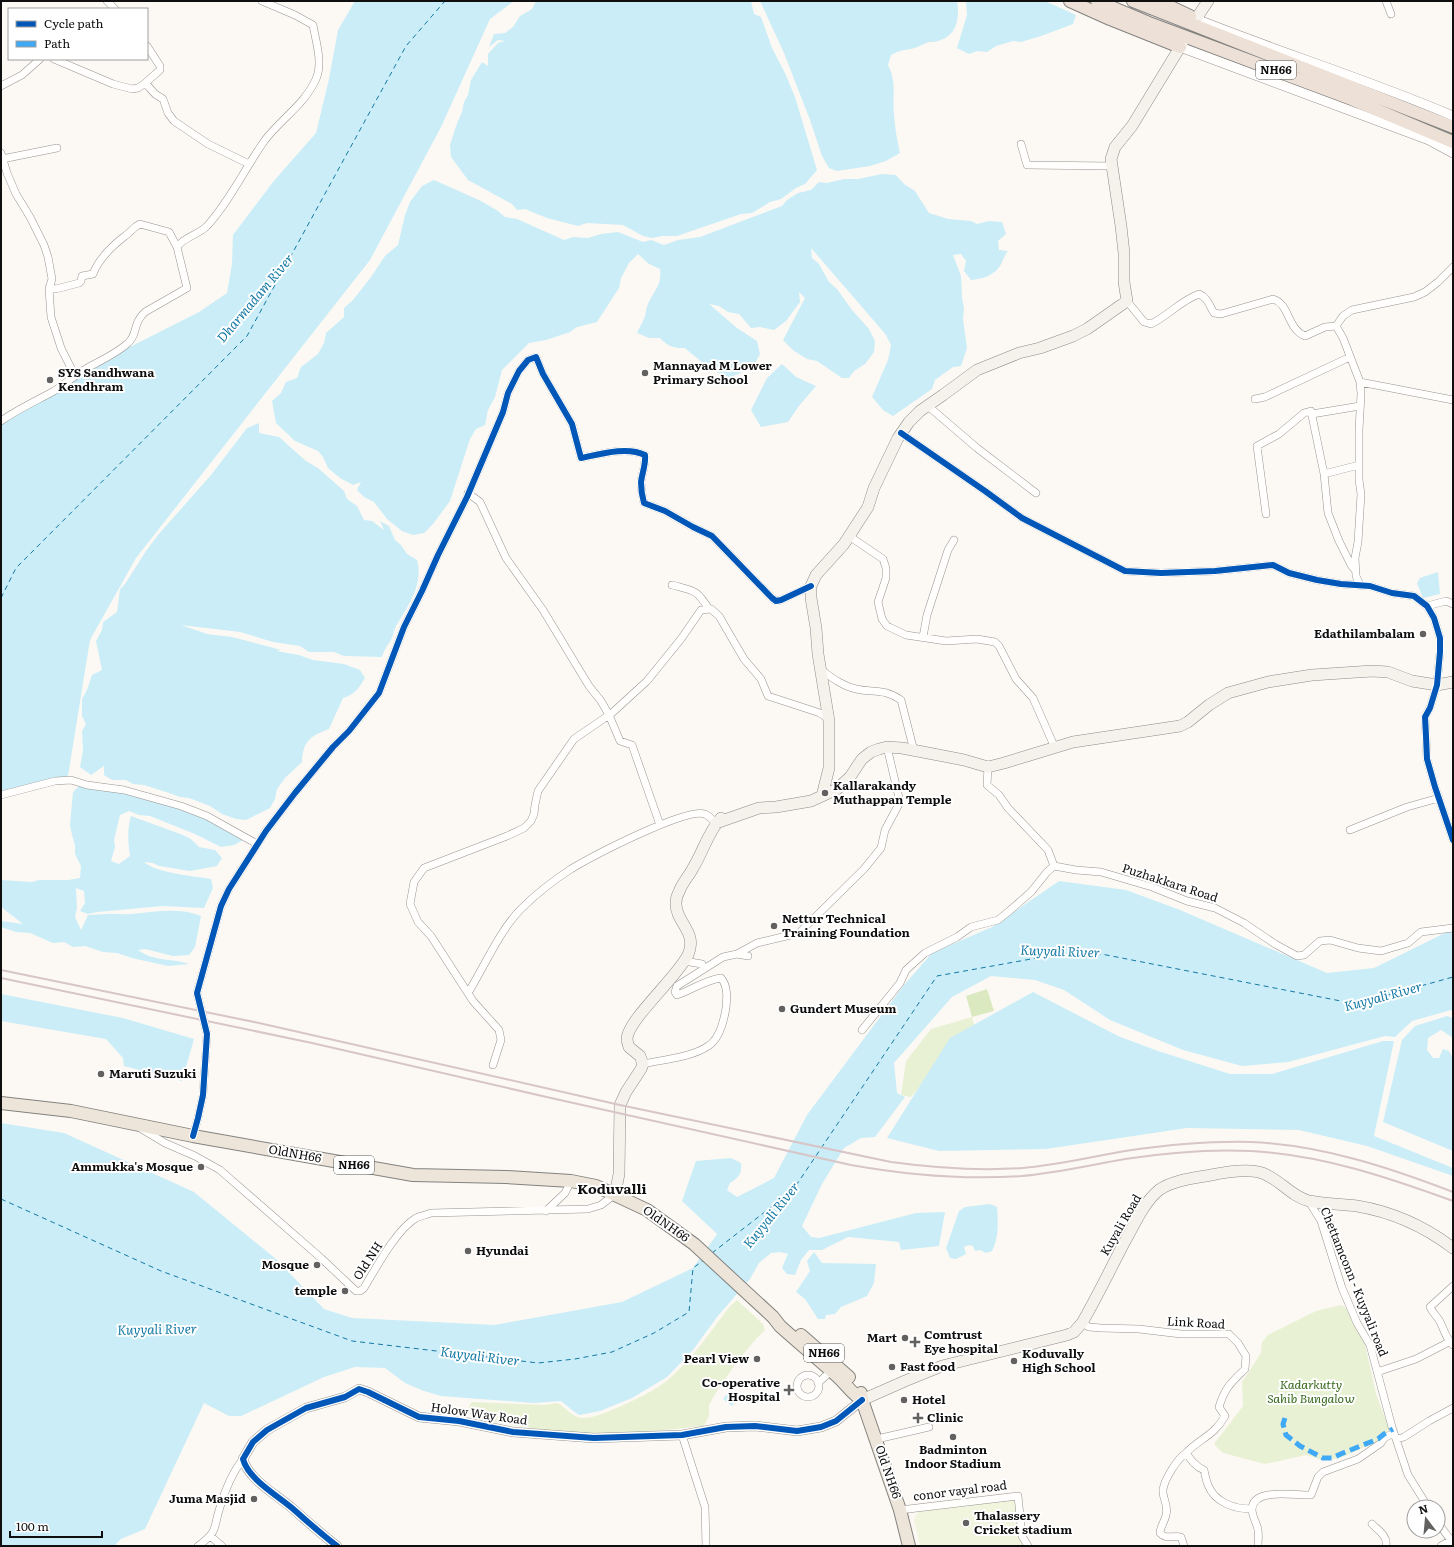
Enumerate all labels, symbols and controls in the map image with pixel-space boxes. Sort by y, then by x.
legend [8,8,148,60]
text: Cycle path [44,14,104,32]
text: Path [44,34,70,52]
road number: NH66 [1256,61,1296,79]
water label: Dharmadam River [212,249,297,346]
place label: Mannayad M Lower Primary School [653,356,772,388]
place label: SYS Sandhwana Kendhram [58,363,154,395]
marker: Mannayad M Lower Primary School [640,368,650,378]
marker: SYS Sandhwana Kendhram [45,375,55,385]
place label: Edathilambalam [1314,624,1415,642]
marker: Edathilambalam [1418,629,1428,639]
place label: Kallarakandy Muthappan Temple [833,776,952,808]
marker: Kallarakandy Muthappan Temple [820,788,830,798]
street label: Puzhakkara Road [1120,858,1221,906]
place label: Nettur Technical Training Foundation [782,909,911,941]
marker: Nettur Technical Training Foundation [769,921,779,931]
water label: Kuyyali River [1020,940,1100,961]
water label: Kuyyali River [1342,976,1424,1015]
place label: Gundert Museum [790,999,897,1017]
marker: Gundert Museum [777,1004,787,1014]
place label: Maruti Suzuki [109,1064,197,1082]
marker: Maruti Suzuki [96,1069,106,1079]
street label: OldNH66 [267,1140,323,1167]
road number: NH66 [334,1156,374,1174]
place label: Ammukka's Mosque [71,1157,193,1175]
marker: Ammukka's Mosque [196,1162,206,1172]
district label: Koduvalli [577,1178,647,1198]
water label: Kuyyali River [738,1178,803,1252]
street label: Kuyali Road [1095,1190,1145,1259]
street label: OldNH66 [640,1201,694,1246]
street label: Chettamconn - Kuyyali road [1317,1204,1393,1360]
street label: Old NH [348,1238,386,1283]
place label: Hyundai [476,1241,529,1259]
marker: Hyundai [463,1246,473,1256]
place label: Mosque [261,1255,309,1273]
marker: Mosque [312,1260,322,1270]
place label: temple [294,1281,337,1299]
marker: temple [340,1286,350,1296]
street label: Link Road [1166,1311,1226,1333]
water label: Kuyyali River [117,1318,197,1339]
place label: Comtrust Eye hospital [924,1325,999,1357]
place label: Mart [867,1328,898,1346]
marker: Mart [900,1333,910,1343]
marker: Comtrust Eye hospital [909,1336,921,1348]
water label: Kuyyali River [439,1341,521,1370]
road number: NH66 [804,1344,844,1362]
place label: Koduvally High School [1022,1344,1096,1376]
place label: Pearl View [684,1349,749,1367]
marker: Pearl View [752,1354,762,1364]
marker: Koduvally High School [1009,1356,1019,1366]
place label: Fast food [900,1357,956,1375]
marker: Fast food [887,1362,897,1372]
place label: Co-operative Hospital [702,1373,781,1405]
park label: Kadarkutty Sahib Bungalow [1267,1375,1355,1407]
marker: Co-operative Hospital [783,1384,795,1396]
place label: Hotel [912,1390,946,1408]
marker: Hotel [899,1395,909,1405]
street label: Holow Way Road [430,1397,529,1429]
place label: Clinic [927,1408,964,1426]
marker: Clinic [912,1412,924,1424]
marker: Badminton Indoor Stadium [948,1432,958,1442]
place label: Badminton Indoor Stadium [905,1440,1001,1472]
street label: Old NH66 [871,1442,907,1501]
street label: conor vayal road [912,1475,1008,1505]
place label: Juma Masjid [169,1489,246,1507]
marker: Juma Masjid [249,1494,259,1504]
north arrow [1406,1499,1446,1539]
text: N [1416,1499,1430,1517]
place label: Thalassery Cricket stadium [974,1506,1072,1538]
scale bar [10,1513,102,1539]
text: 100 m [16,1517,49,1535]
marker: Thalassery Cricket stadium [961,1518,971,1528]

